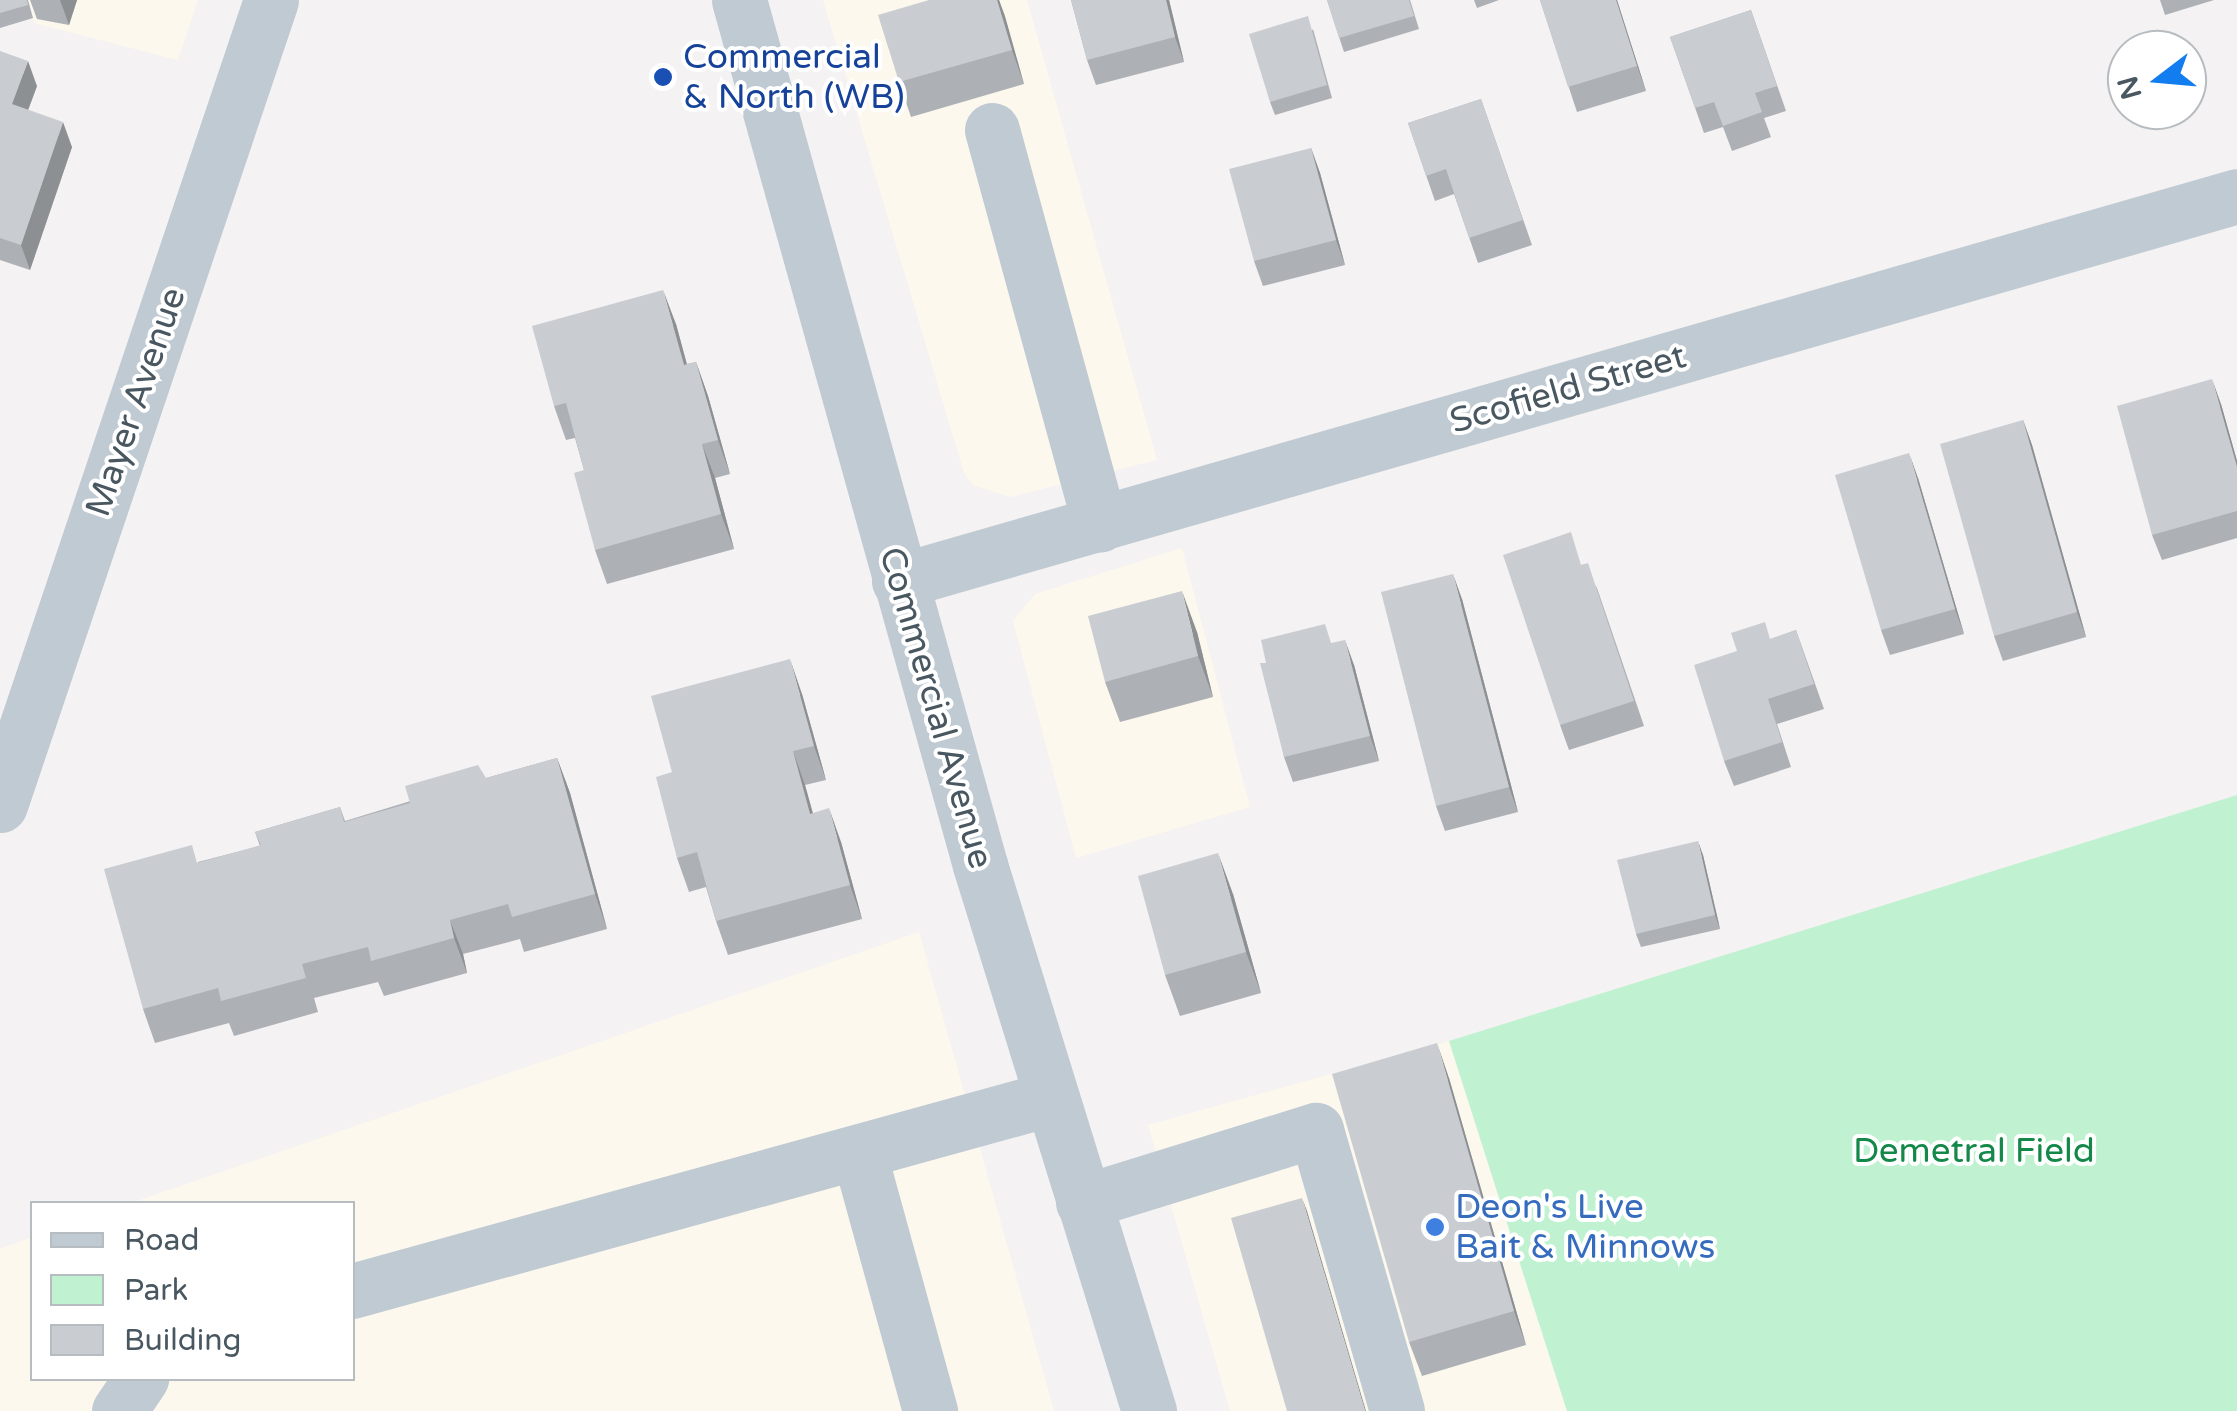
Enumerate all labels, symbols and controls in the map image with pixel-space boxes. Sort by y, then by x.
north arrow [2107,30,2207,130]
place label: Commercial & North (WB) [683,36,905,118]
marker: Commercial & North (WB) [652,66,674,88]
text: N [2111,72,2150,103]
street label: Mayer Avenue [77,282,195,522]
street label: Scofield Street [1445,335,1691,443]
street label: Commercial Avenue [870,543,1002,873]
park label: Demetral Field [1853,1130,2095,1172]
place label: Deon's Live Bait & Minnows [1455,1186,1715,1268]
legend [30,1201,355,1381]
marker: Deon's Live Bait & Minnows [1424,1216,1446,1238]
text: Road [124,1222,199,1259]
text: Park [124,1272,188,1309]
text: Building [124,1322,241,1359]

